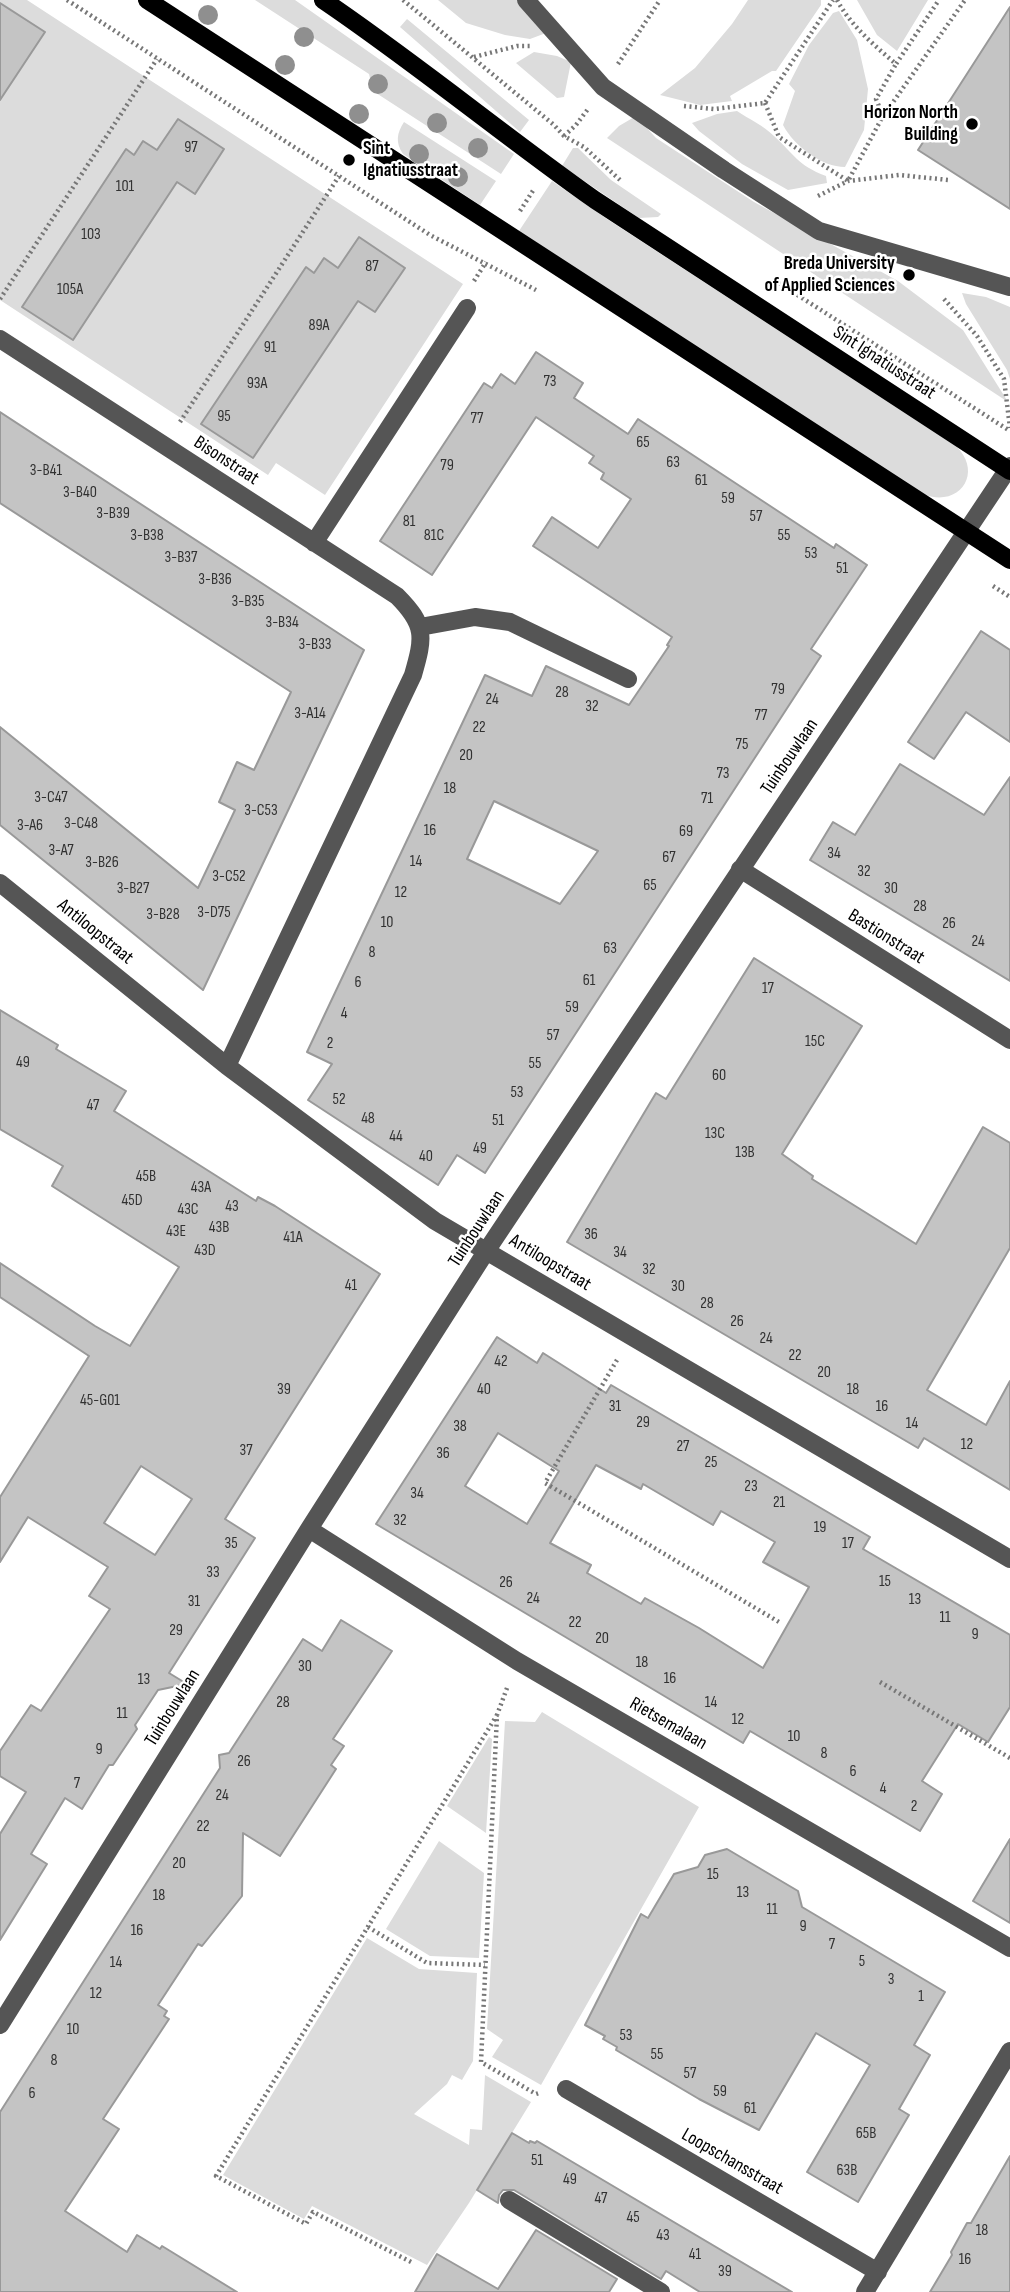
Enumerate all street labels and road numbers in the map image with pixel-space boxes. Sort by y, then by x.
street label: Sint Ignatiusstraat [828,321,940,405]
street label: Bisonstraat [189,432,263,490]
street label: Tuinbouwlaan [756,715,824,799]
street label: Antiloopstraat [52,894,138,970]
street label: Bastionstraat [843,904,929,970]
street label: Tuinbouwlaan [444,1186,510,1272]
street label: Antiloopstraat [505,1230,595,1296]
street label: Tuinbouwlaan [140,1665,206,1751]
street label: Rietsemalaan [625,1693,711,1755]
street label: Loopschansstraat [677,2124,787,2200]

